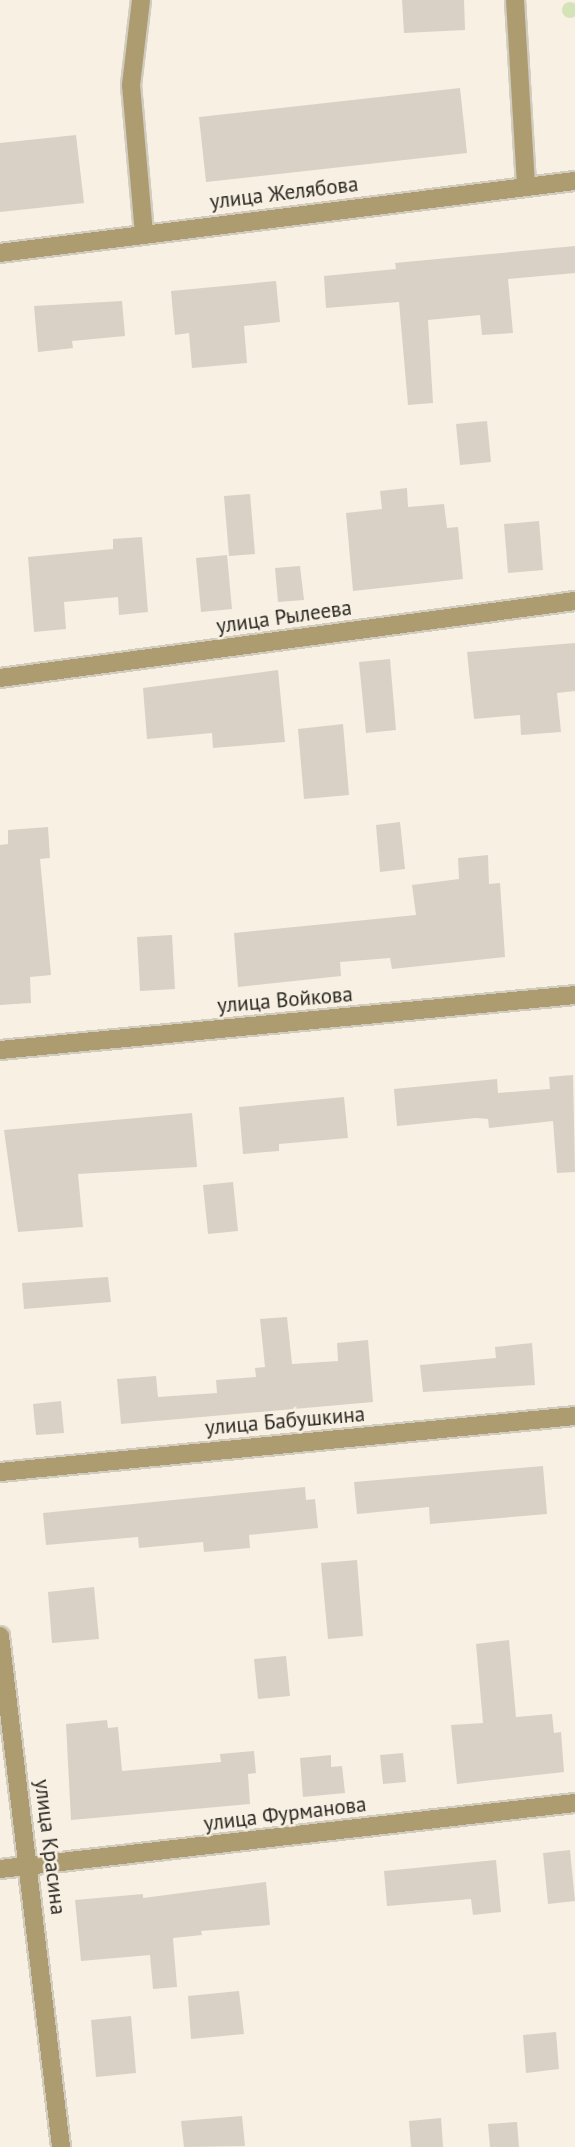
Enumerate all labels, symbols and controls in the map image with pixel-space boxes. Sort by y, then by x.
street label: улица Желябова [208,171,360,215]
street label: улица Рылеева [215,595,353,639]
street label: улица Войкова [216,982,354,1018]
street label: улица Бабушкина [204,1401,366,1441]
street label: улица Красина [29,1778,71,1916]
street label: улица Фурманова [202,1792,368,1836]

